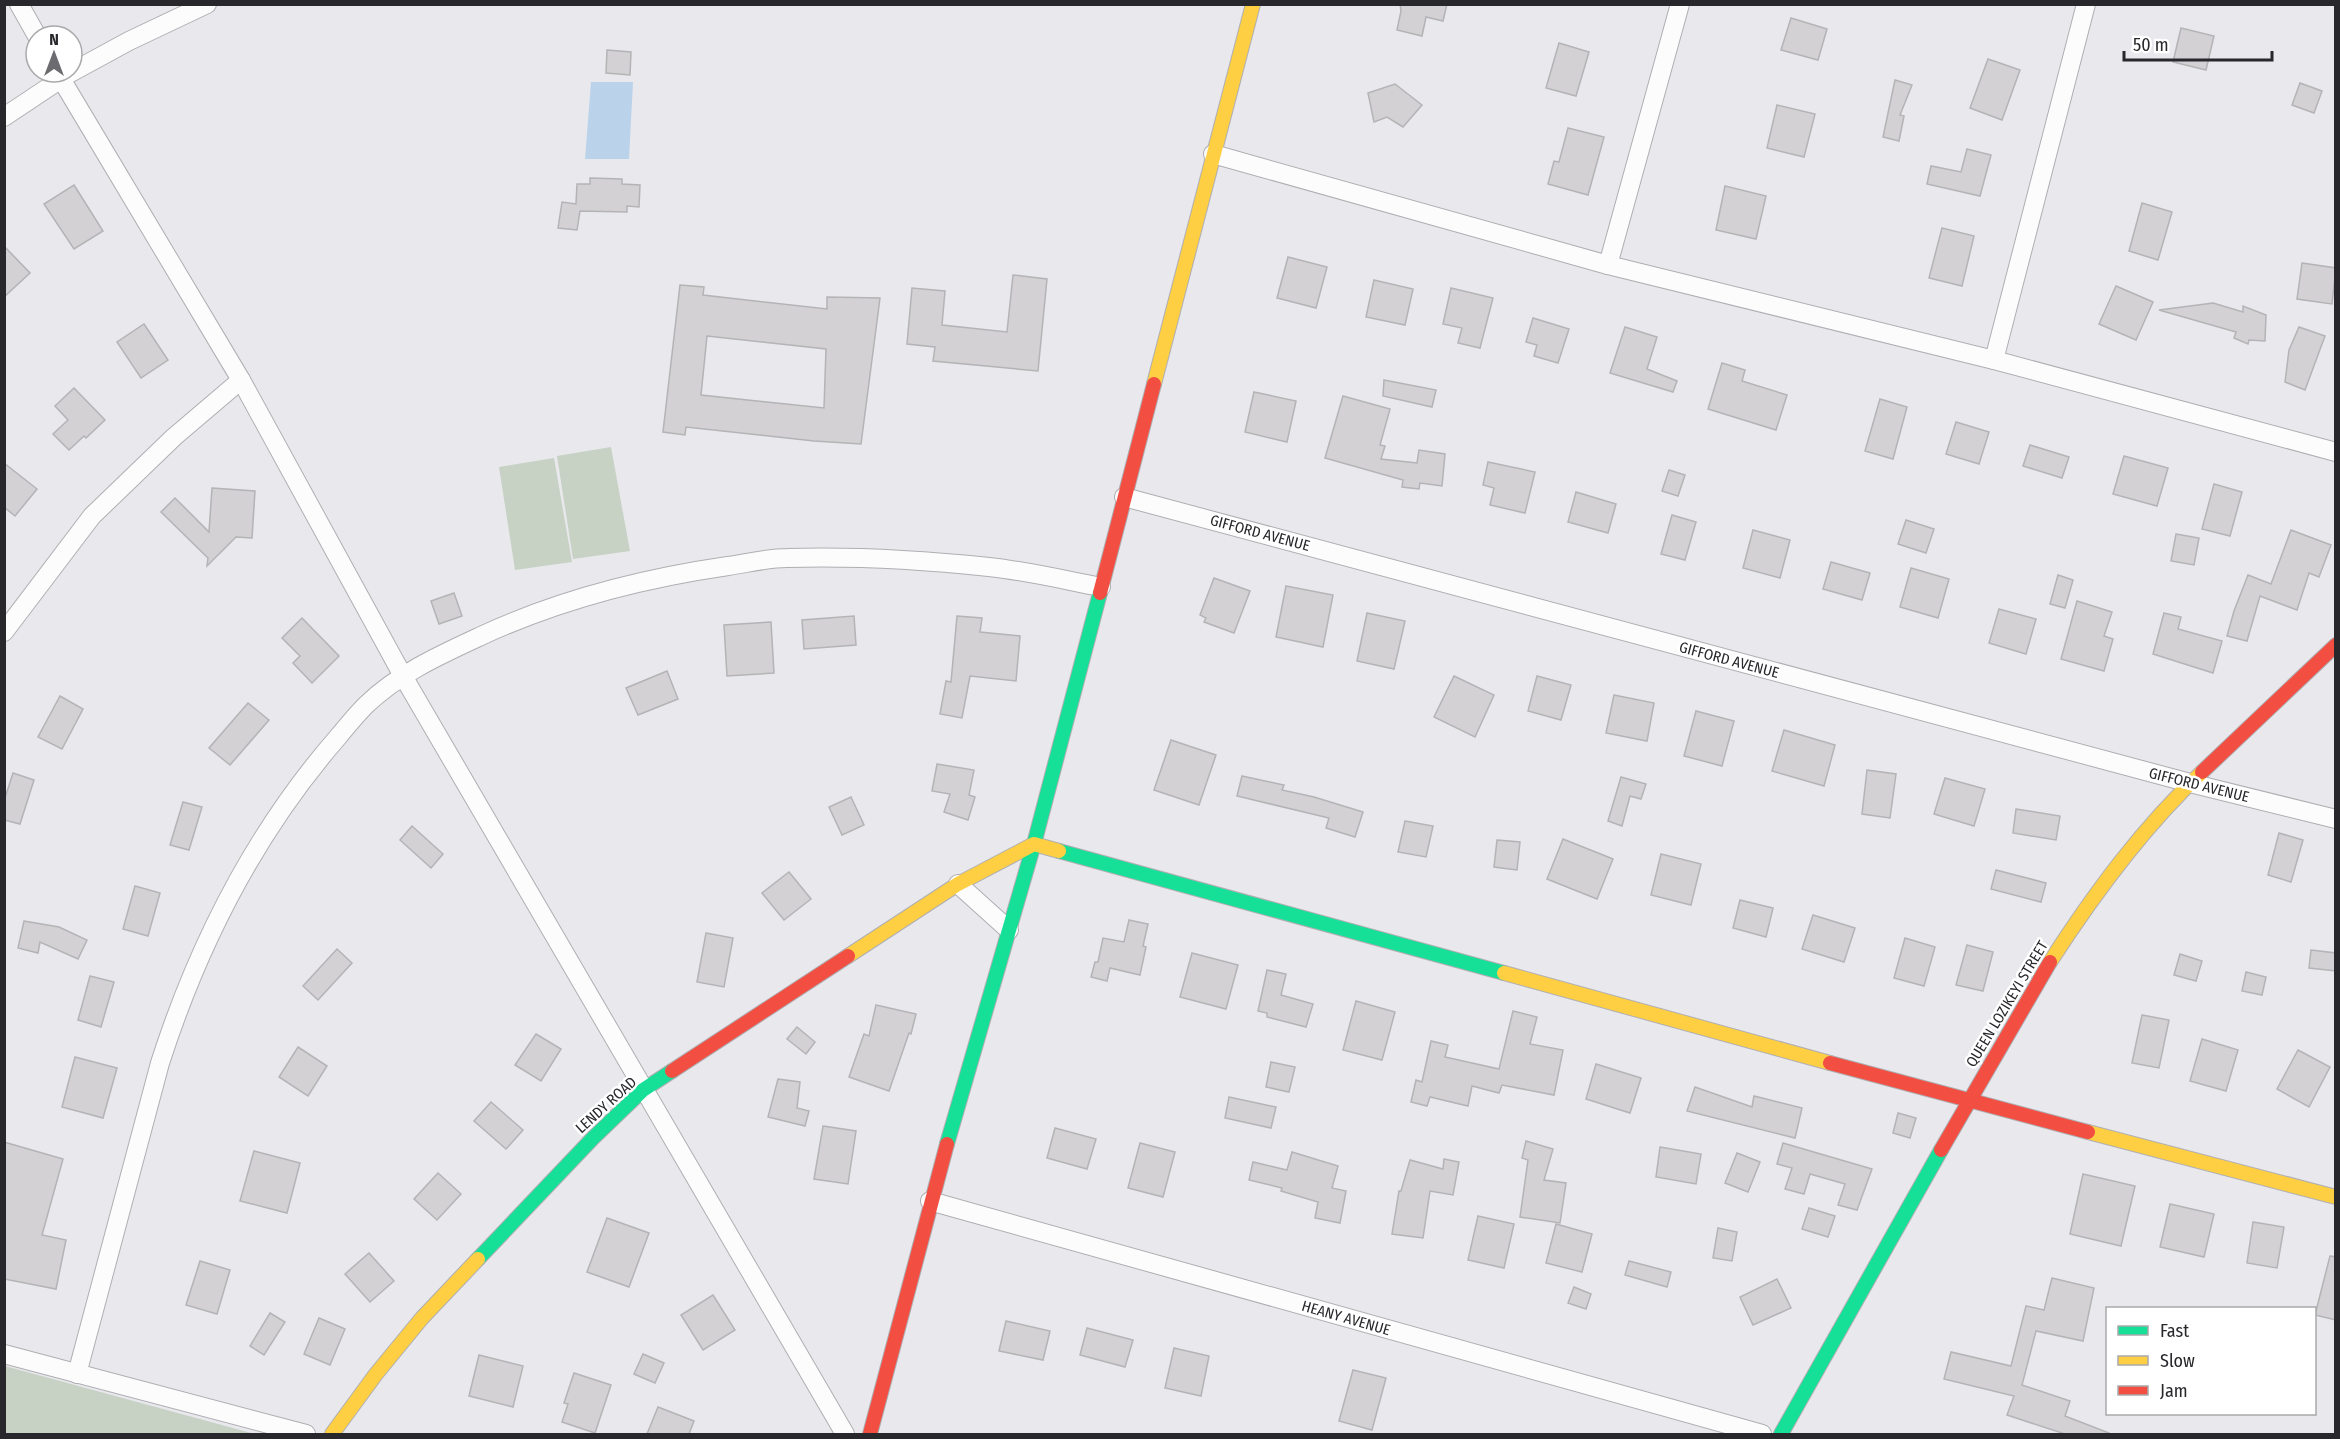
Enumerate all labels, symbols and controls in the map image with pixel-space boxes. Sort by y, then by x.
north arrow [24,24,84,84]
scale bar [2124,24,2272,62]
text: N [49,30,59,49]
text: 50 m [2133,34,2169,56]
street label: GIFFORD AVENUE [1208,511,1312,555]
street label: GIFFORD AVENUE [1677,638,1781,682]
street label: GIFFORD AVENUE [2147,764,2251,806]
street label: QUEEN LOZIKEYI STREET [1962,938,2052,1070]
street label: LENDY ROAD [572,1073,640,1137]
street label: HEANY AVENUE [1300,1297,1392,1339]
legend [2106,1307,2316,1415]
text: Fast [2160,1320,2189,1342]
text: Slow [2160,1350,2195,1372]
text: Jam [2160,1380,2188,1402]

